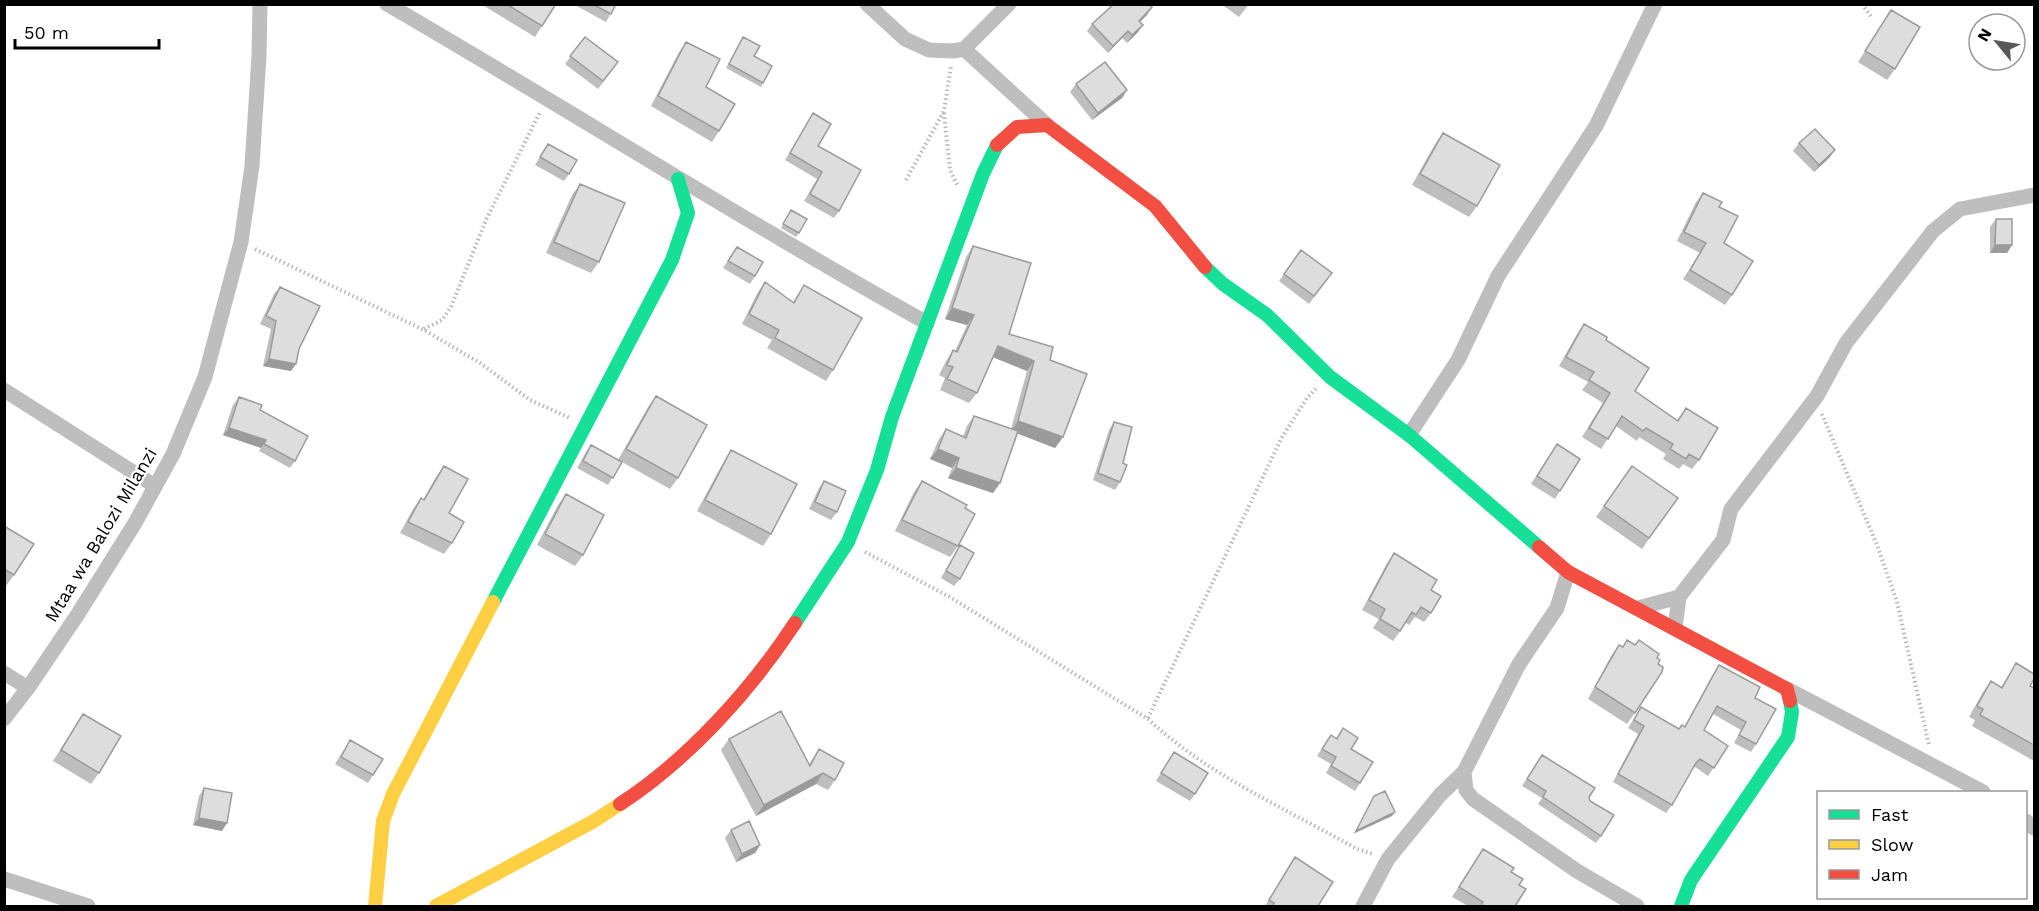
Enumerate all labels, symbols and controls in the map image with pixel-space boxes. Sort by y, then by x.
scale bar [15,12,159,50]
north arrow [1967,12,2027,72]
text: 50 m [24,22,69,43]
text: N [1973,25,1996,45]
street label: Mtaa wa Balozi Milanzi [40,444,161,626]
legend [1817,791,2027,899]
text: Fast [1871,804,1909,825]
text: Slow [1871,834,1914,855]
text: Jam [1871,864,1908,885]

